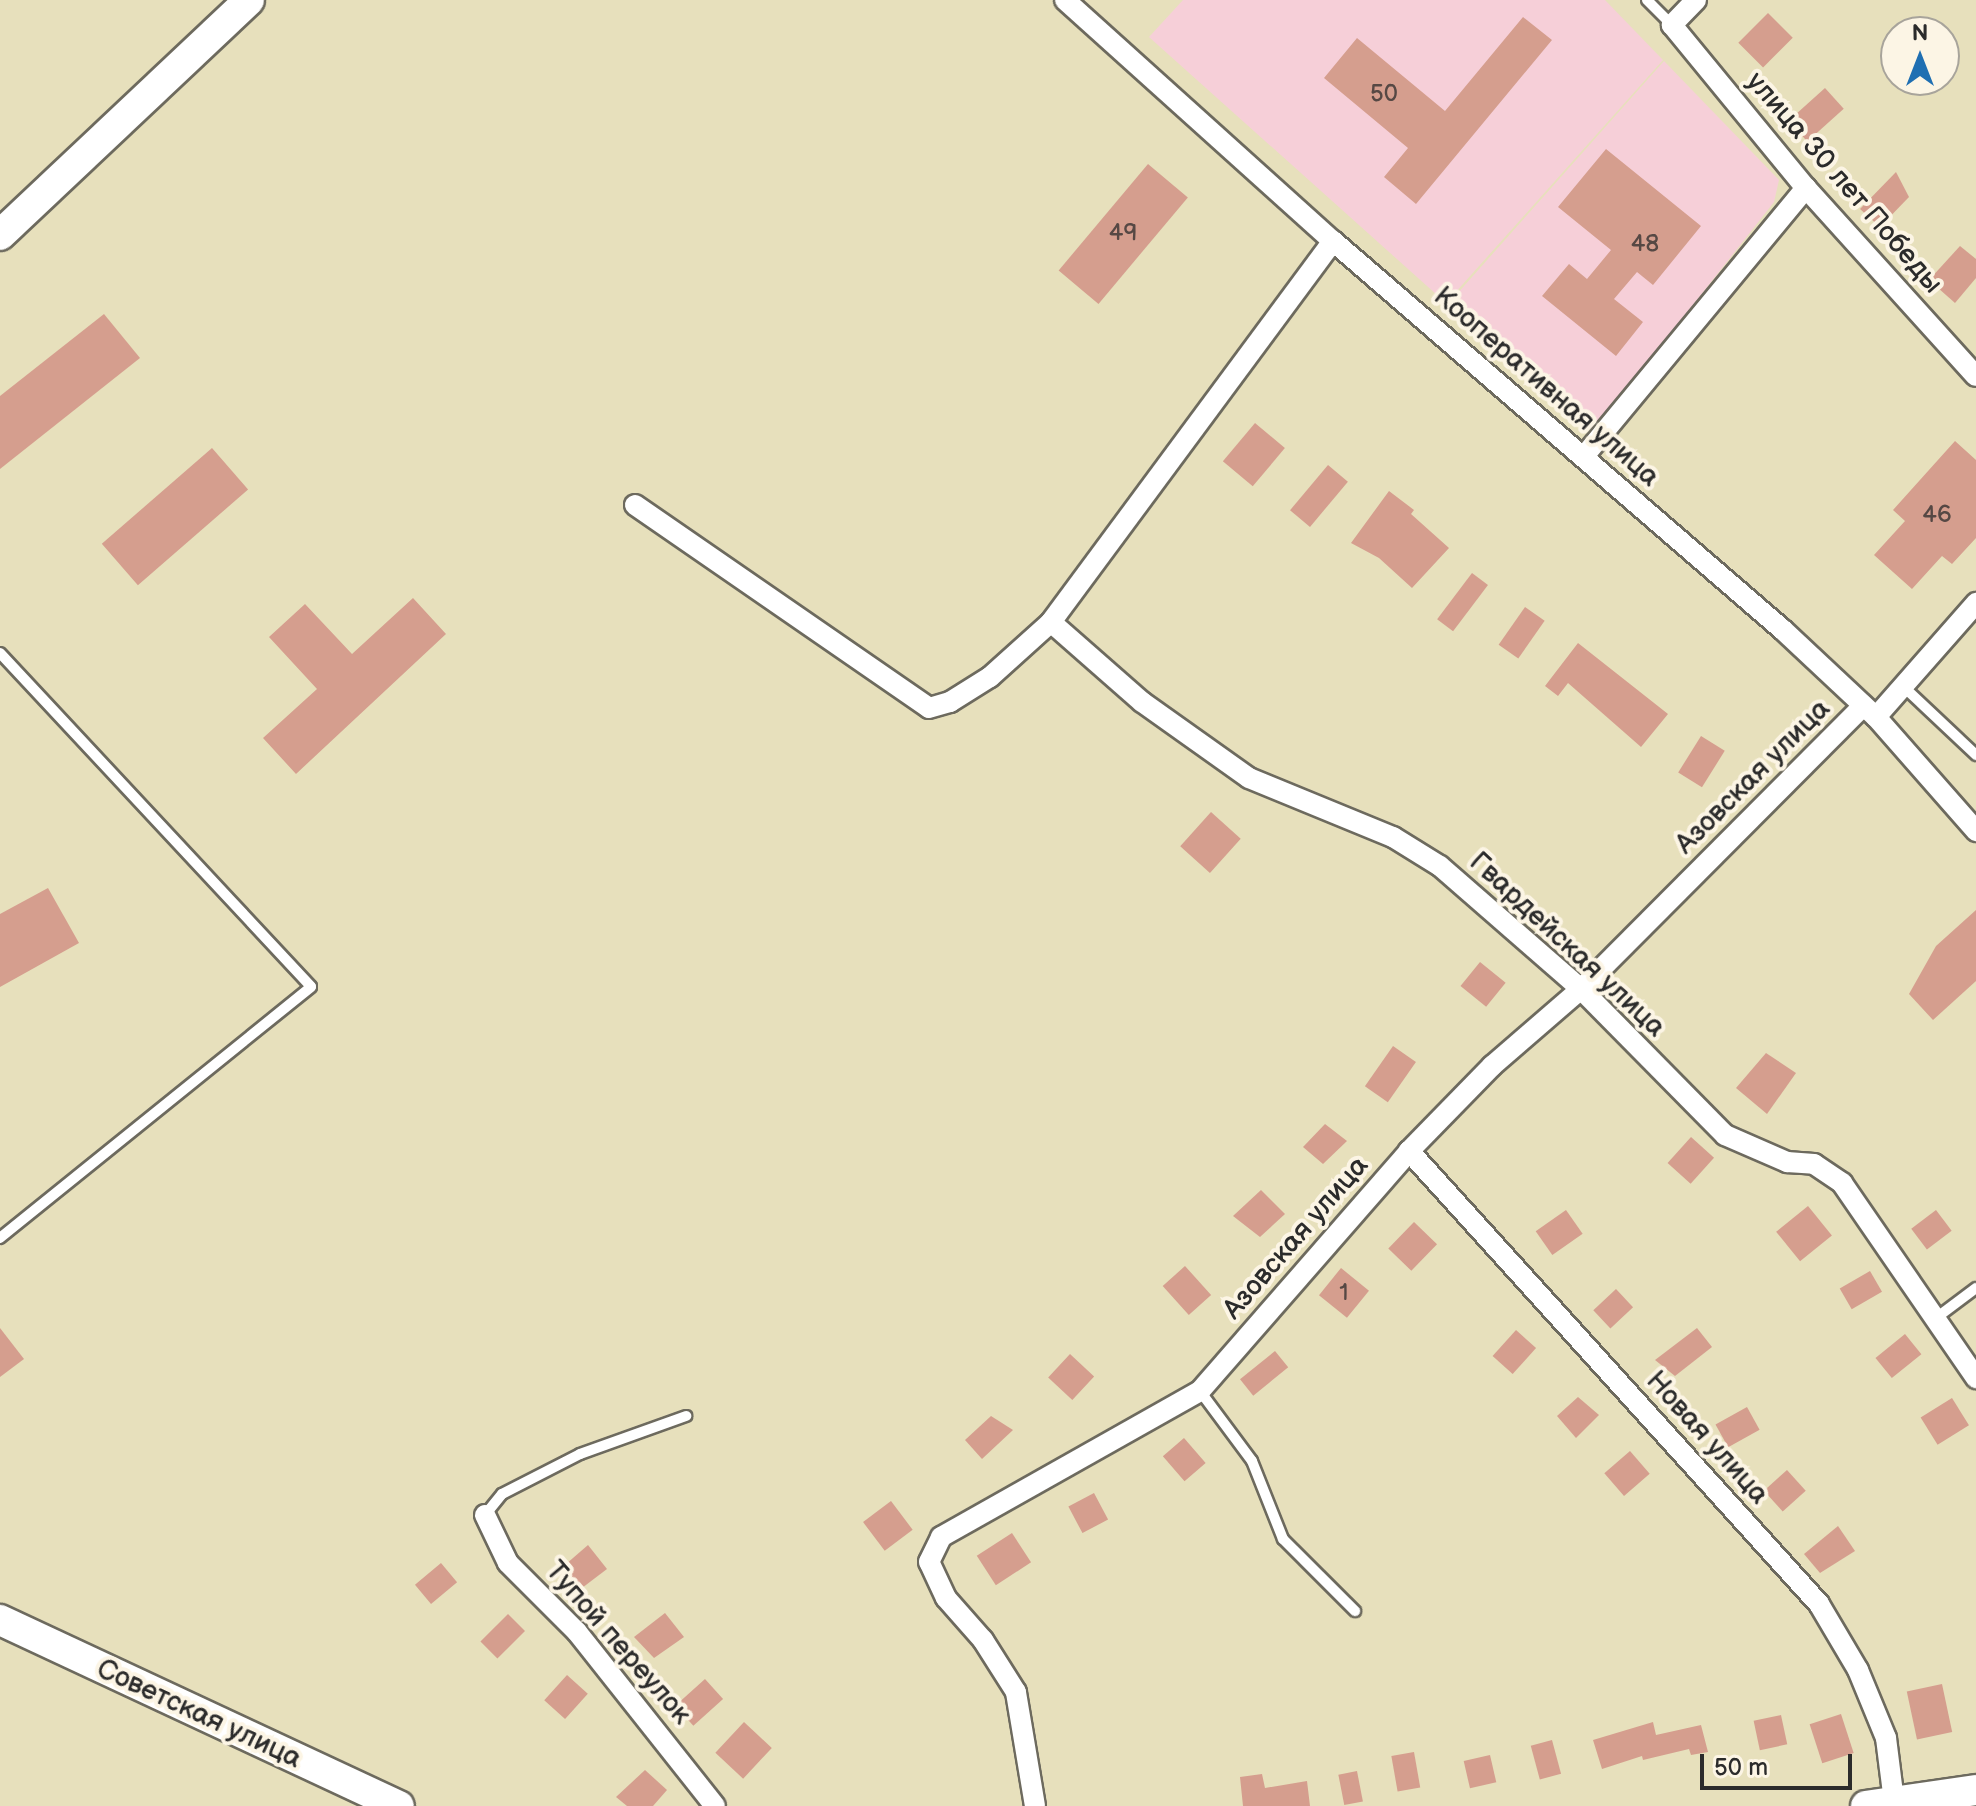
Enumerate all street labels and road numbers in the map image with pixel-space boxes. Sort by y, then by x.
street label: улица 30 лет Победы [1739,66,1949,300]
street label: Кооперативная улица [1426,280,1666,494]
street label: Азовская улица [1669,693,1837,861]
street label: Гвардейская улица [1462,846,1672,1044]
street label: Азовская улица [1216,1150,1376,1326]
street label: Новая улица [1639,1365,1775,1511]
street label: Тупой переулок [538,1555,698,1731]
street label: Советская улица [91,1652,307,1776]

